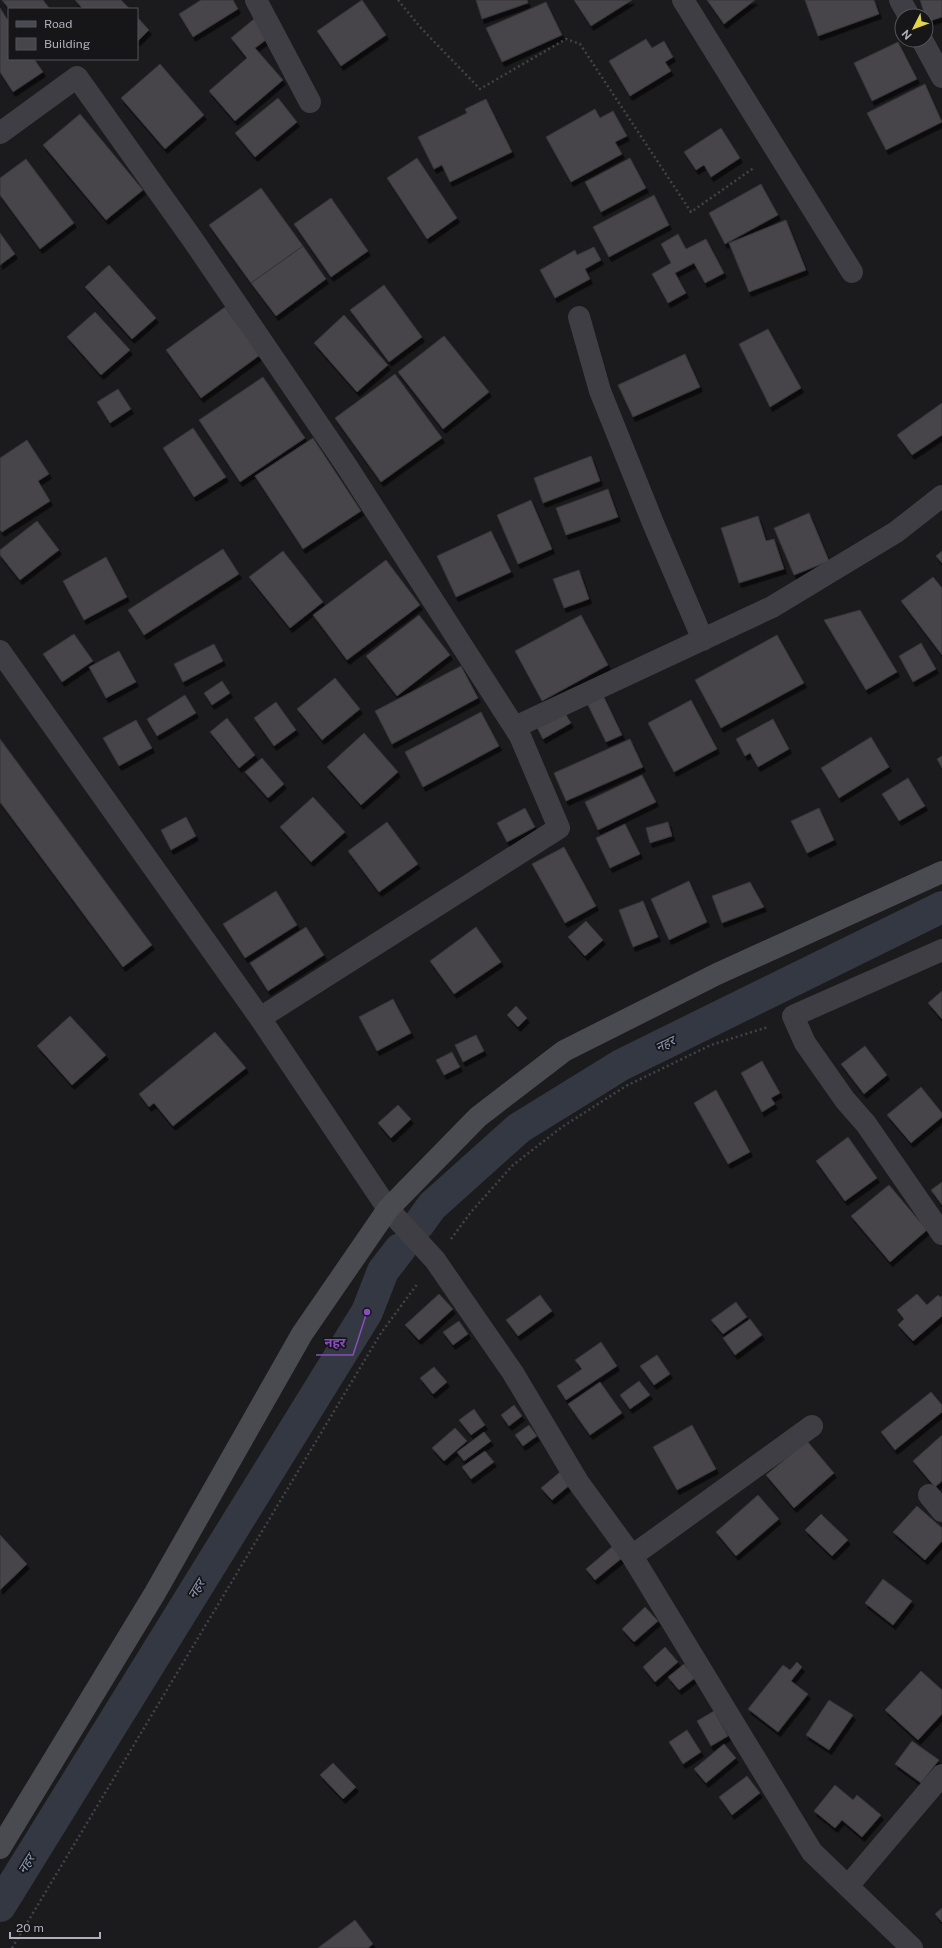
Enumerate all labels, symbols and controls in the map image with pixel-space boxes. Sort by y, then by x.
legend [8,8,138,60]
north arrow [894,8,934,48]
text: Road [44,17,72,31]
text: N [899,27,914,42]
text: Building [44,37,90,51]
water label: नहर [653,1032,679,1055]
callout: नहर [316,1330,353,1355]
text: नहर [324,1335,346,1350]
water label: नहर [184,1575,209,1601]
water label: नहर [14,1850,39,1876]
scale bar [10,1914,100,1940]
text: 20 m [16,1921,44,1935]

